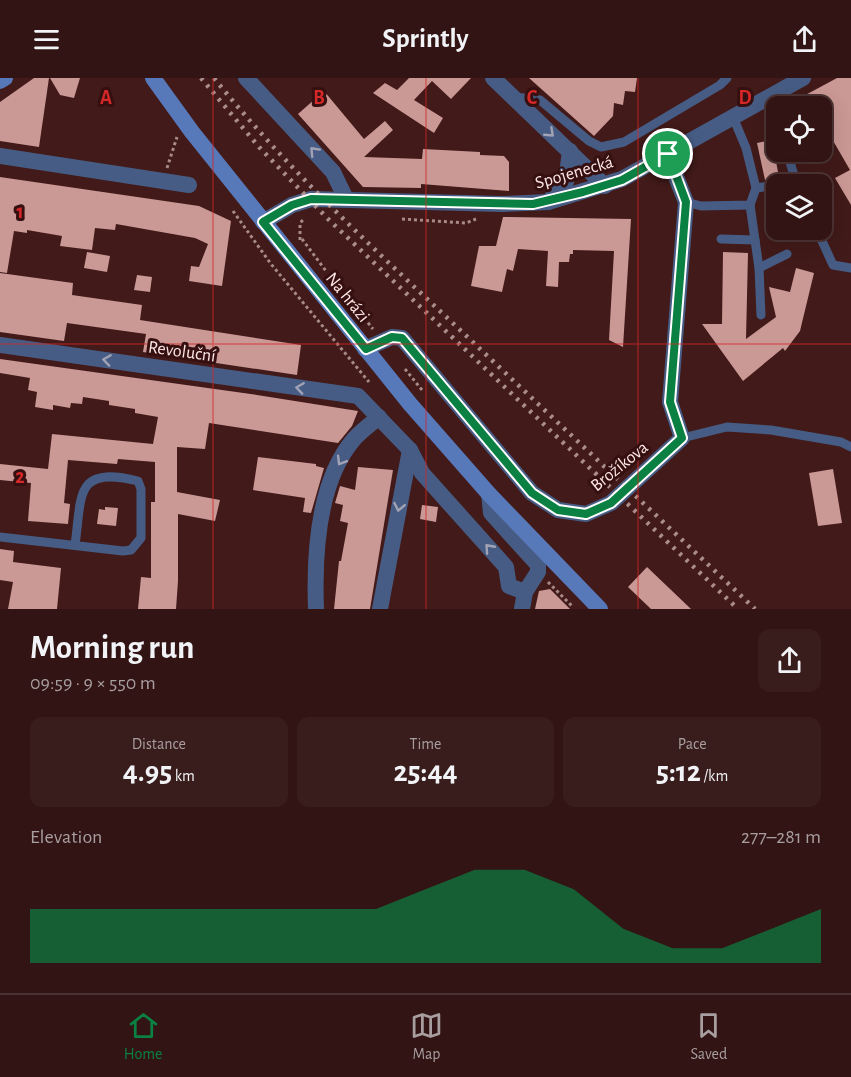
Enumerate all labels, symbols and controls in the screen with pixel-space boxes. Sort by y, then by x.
icon: menu [30,23,63,56]
icon: share [788,23,821,56]
text: Sprintly [382,25,469,52]
text: A [100,88,112,108]
text: B [313,88,325,108]
text: C [527,88,538,108]
text: D [738,88,752,108]
map controls [766,96,832,240]
button: locate [766,96,832,162]
one-way arrow [543,125,554,136]
pin [642,128,693,179]
icon: arrive [651,137,684,170]
one-way arrow [310,148,321,158]
street label: Spojenecká [533,153,615,193]
button: layers [766,174,832,240]
text: 1 [16,202,24,222]
street label: Na hrázi [322,269,373,326]
street label: Revoluční [147,338,217,366]
one-way arrow [103,354,112,366]
one-way arrow [296,382,305,394]
street label: Brožíkova [588,438,652,495]
one-way arrow [337,455,348,465]
text: 2 [15,467,25,487]
one-way arrow [393,502,406,512]
one-way arrow [485,544,496,554]
button: share [758,629,821,692]
text: Morning run [30,632,194,665]
text: 09:59 · 9 × 550 m [30,673,156,693]
text: Distance [132,736,186,752]
text: Time [410,736,441,752]
text: Pace [678,736,707,752]
text: 4.95 [123,757,172,787]
text: 25:44 [393,757,458,787]
text: 5:12 [656,757,701,787]
text: km [172,768,195,784]
text: /km [701,768,728,784]
text: Elevation [30,827,102,847]
text: 277–281 m [741,827,821,847]
tab: Home [124,1009,162,1064]
tab: Map [410,1009,443,1064]
tab: Saved [691,1009,727,1064]

